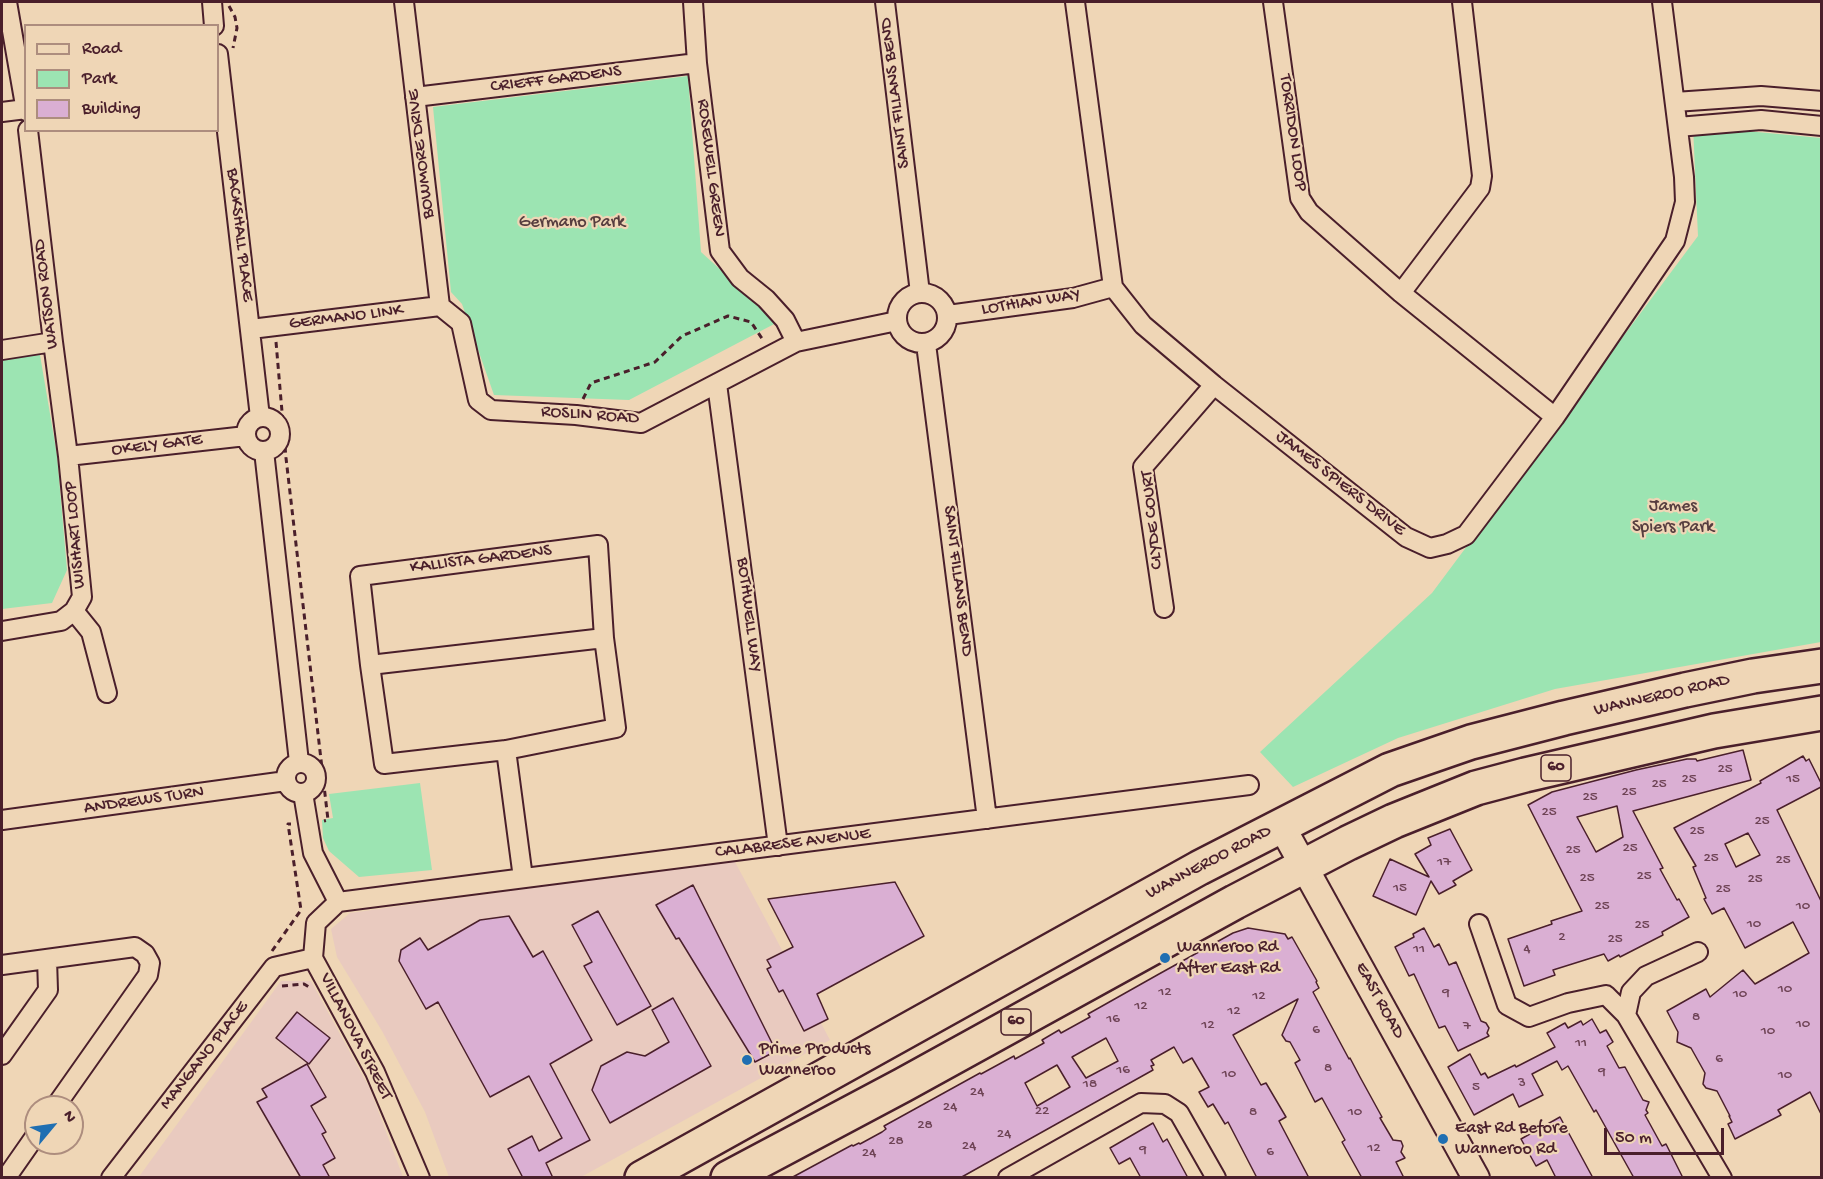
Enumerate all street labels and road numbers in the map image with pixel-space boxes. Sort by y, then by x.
street label: SAINT FILLANS BEND [876,16,916,170]
street label: CRIEFF GARDENS [489,61,623,99]
street label: TORRIDON LOOP [1273,73,1311,193]
street label: BOWMORE DRIVE [403,88,441,220]
street label: ROSEWELL GREEN [691,98,729,238]
street label: BACKSHALL PLACE [220,167,258,303]
street label: WATSON ROAD [30,238,64,350]
street label: LOTHIAN WAY [980,285,1082,321]
street label: GERMANO LINK [288,300,404,336]
street label: ROSLIN ROAD [540,402,640,430]
street label: JAMES SPIERS DRIVE [1271,427,1409,541]
street label: OKELY GATE [110,430,204,462]
street label: CLYDE COURT [1137,470,1169,570]
street label: WISHART LOOP [61,480,91,590]
street label: SAINT FILLANS BEND [937,504,977,658]
street label: KALLISTA GARDENS [409,541,553,579]
street label: BOTHWELL WAY [730,556,766,674]
street label: WANNEROO ROAD [1592,670,1732,722]
road number: 60 [1541,755,1571,781]
street label: ANDREWS TURN [83,782,205,820]
street label: WANNEROO ROAD [1143,821,1275,905]
street label: CALABRESE AVENUE [714,824,872,864]
street label: EAST ROAD [1349,959,1409,1043]
street label: VILLANOVA STREET [314,970,396,1104]
street label: MANGANO PLACE [156,997,254,1115]
road number: 60 [1001,1009,1031,1035]

